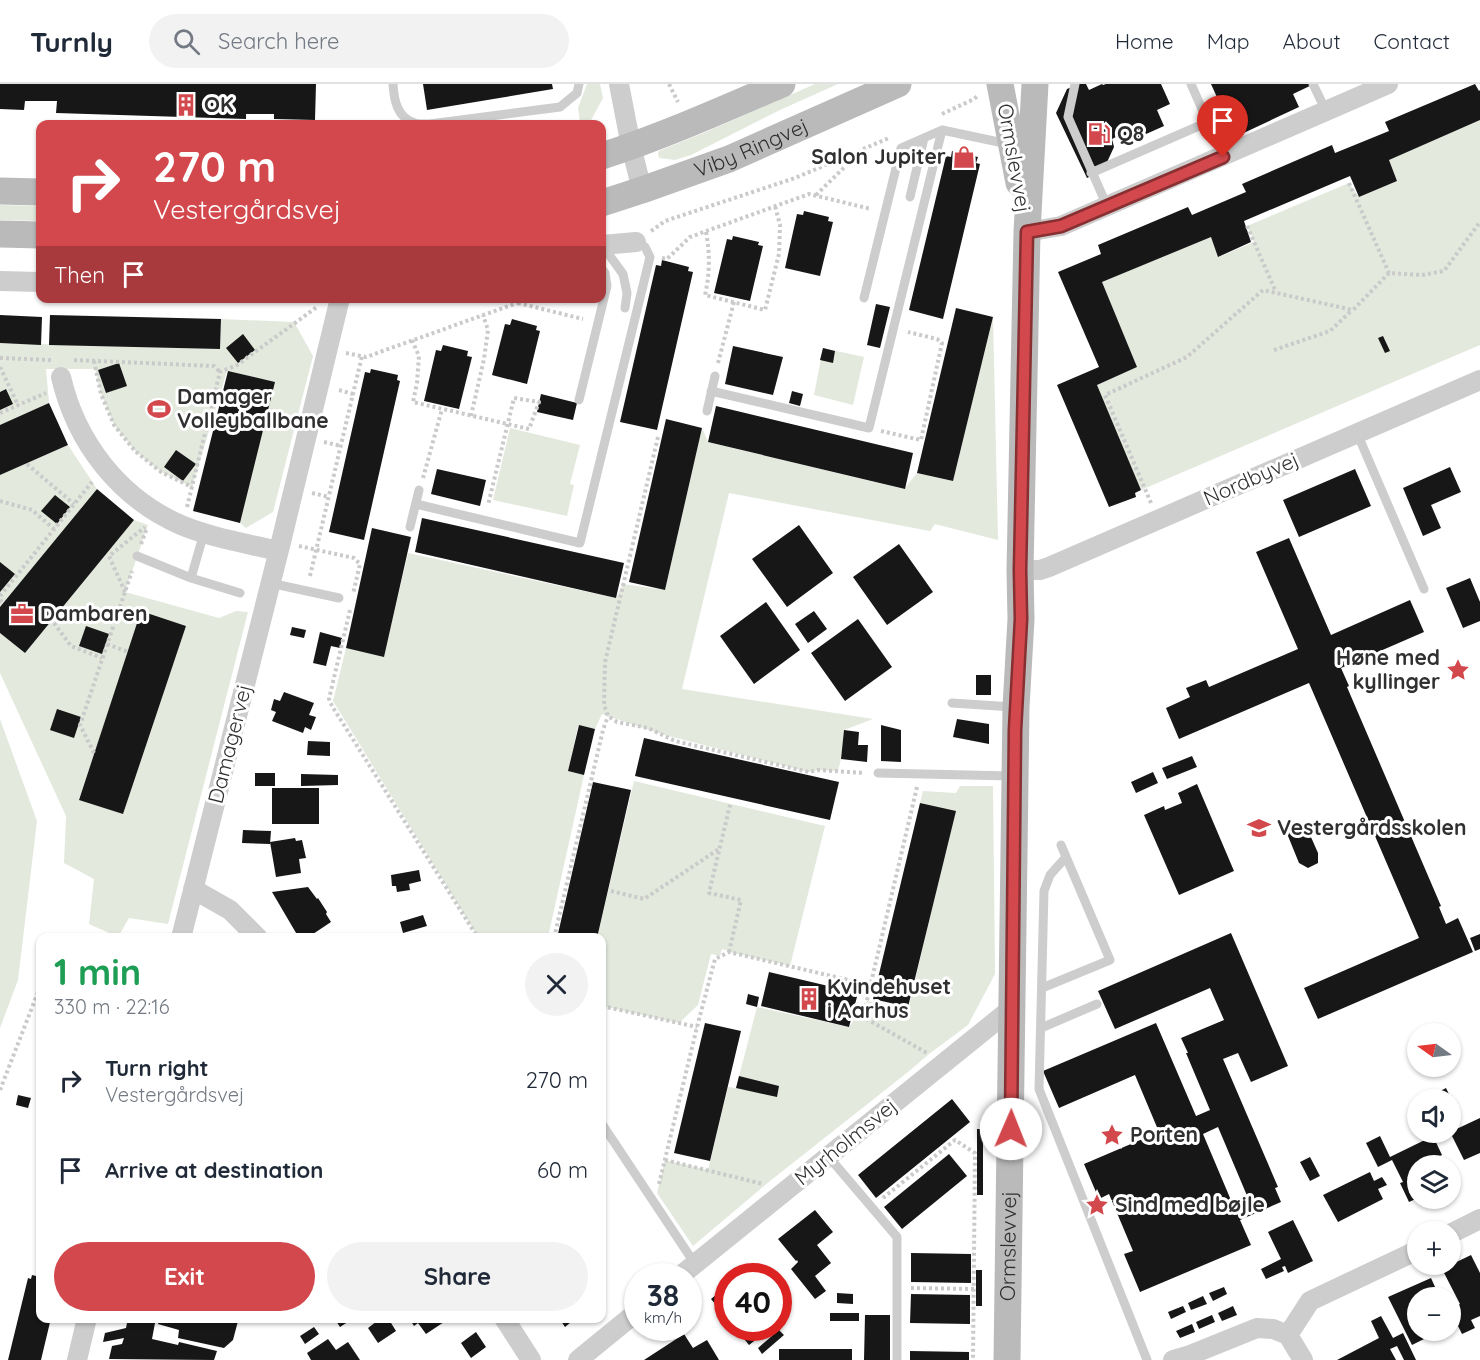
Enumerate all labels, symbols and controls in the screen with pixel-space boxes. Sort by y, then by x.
search box [149,14,569,68]
text: Turnly [30,24,113,59]
icon: search [170,25,203,58]
text: Search here [218,27,339,55]
text: Home [1115,28,1174,54]
text: Map [1207,28,1250,54]
text: About [1283,28,1341,54]
text: Contact [1374,28,1450,54]
place label: OK [204,91,234,117]
building icon: OK [173,92,199,118]
pin [1197,95,1248,157]
street label: Ormslevvej [993,101,1037,214]
icon: arrive [1206,104,1239,137]
street label: Viby Ringvej [690,112,812,182]
place label: Q8 [1117,120,1144,146]
fuel station icon: Q8 [1086,121,1112,147]
text: 270 m [153,140,276,193]
place label: Salon Jupiter [811,143,946,169]
icon: right [54,144,132,222]
shop icon: Salon Jupiter [951,144,977,170]
text: Vestergårdsvej [153,192,341,226]
icon: arrive [117,258,150,291]
text: Then [54,261,105,289]
place label: Damager Volleyballbane [177,383,329,433]
sports icon: Damager Volleyballbane [146,396,172,422]
street label: Nordbyvej [1199,446,1302,511]
place label: Dambaren [40,600,148,626]
office icon: Dambaren [9,601,35,627]
place label: Høne med kyllinger [1336,644,1440,694]
place icon: Høne med kyllinger [1445,657,1471,683]
street label: Damagervej [202,681,256,806]
place label: Vestergårdsskolen [1277,814,1466,840]
school or university icon: Vestergårdsskolen [1246,815,1272,841]
text: 1 min [54,949,141,994]
button: close [525,953,588,1016]
place label: Kvindehuset i Aarhus [827,973,951,1023]
building icon: Kvindehuset i Aarhus [796,986,822,1012]
text: 330 m · 22:16 [54,994,169,1019]
north arrow [1407,1023,1461,1077]
map controls [1407,1023,1461,1341]
text: Turn right [105,1054,209,1082]
icon: right [54,1064,87,1097]
text: 270 m [526,1066,588,1094]
text: Vestergårdsvej [105,1082,244,1107]
button: sound [1407,1089,1461,1143]
street label: Myrholmsvej [789,1092,902,1190]
position arrow [979,1097,1043,1161]
place label: Porten [1130,1121,1198,1147]
place icon: Porten [1099,1122,1125,1148]
icon: arrive [54,1154,87,1187]
button: layers [1407,1155,1461,1209]
text: Arrive at destination [105,1156,323,1184]
text: 60 m [537,1156,588,1184]
street label: Ormslevvej [994,1191,1021,1301]
place label: Sind med bøjle [1115,1191,1265,1217]
place icon: Sind med bøjle [1084,1192,1110,1218]
button: + [1407,1221,1461,1275]
button: Exit [54,1242,315,1311]
button: Share [327,1242,588,1311]
speed limit sign: 40 [714,1263,792,1341]
text: 38 [647,1276,679,1314]
button: − [1407,1287,1461,1341]
text: km/h [644,1308,682,1327]

